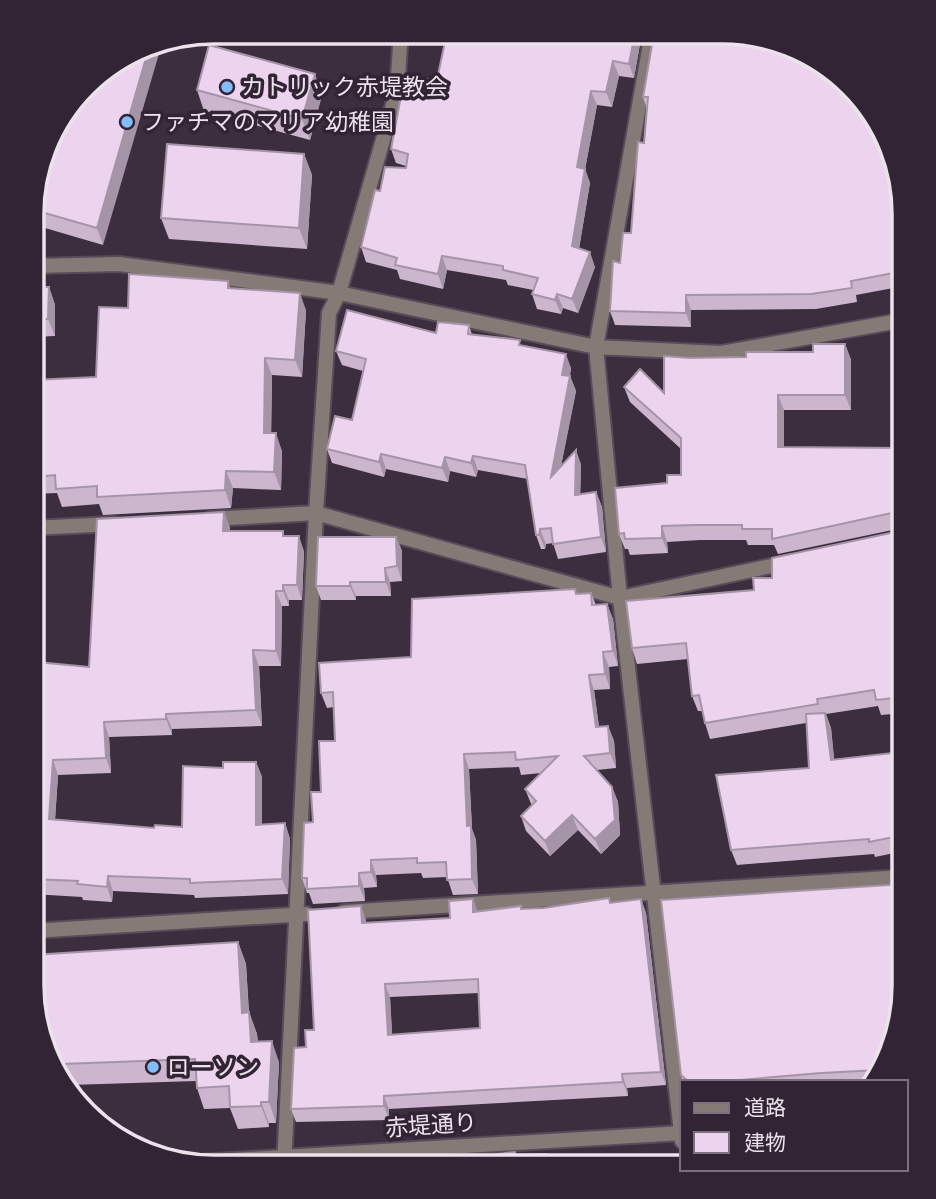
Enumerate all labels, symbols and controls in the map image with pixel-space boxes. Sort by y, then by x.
place label: カトリック赤堤教会 [241,72,448,101]
marker: カトリック赤堤教会 [219,79,235,95]
place label: ファチマのマリア幼稚園 [141,107,394,136]
marker: ファチマのマリア幼稚園 [119,114,135,130]
place label: ローソン [167,1052,259,1081]
marker: ローソン [145,1059,161,1075]
legend [680,1080,908,1171]
text: 道路 [744,1094,786,1120]
street label: 赤堤通り [384,1107,478,1142]
text: 建物 [744,1129,786,1155]

